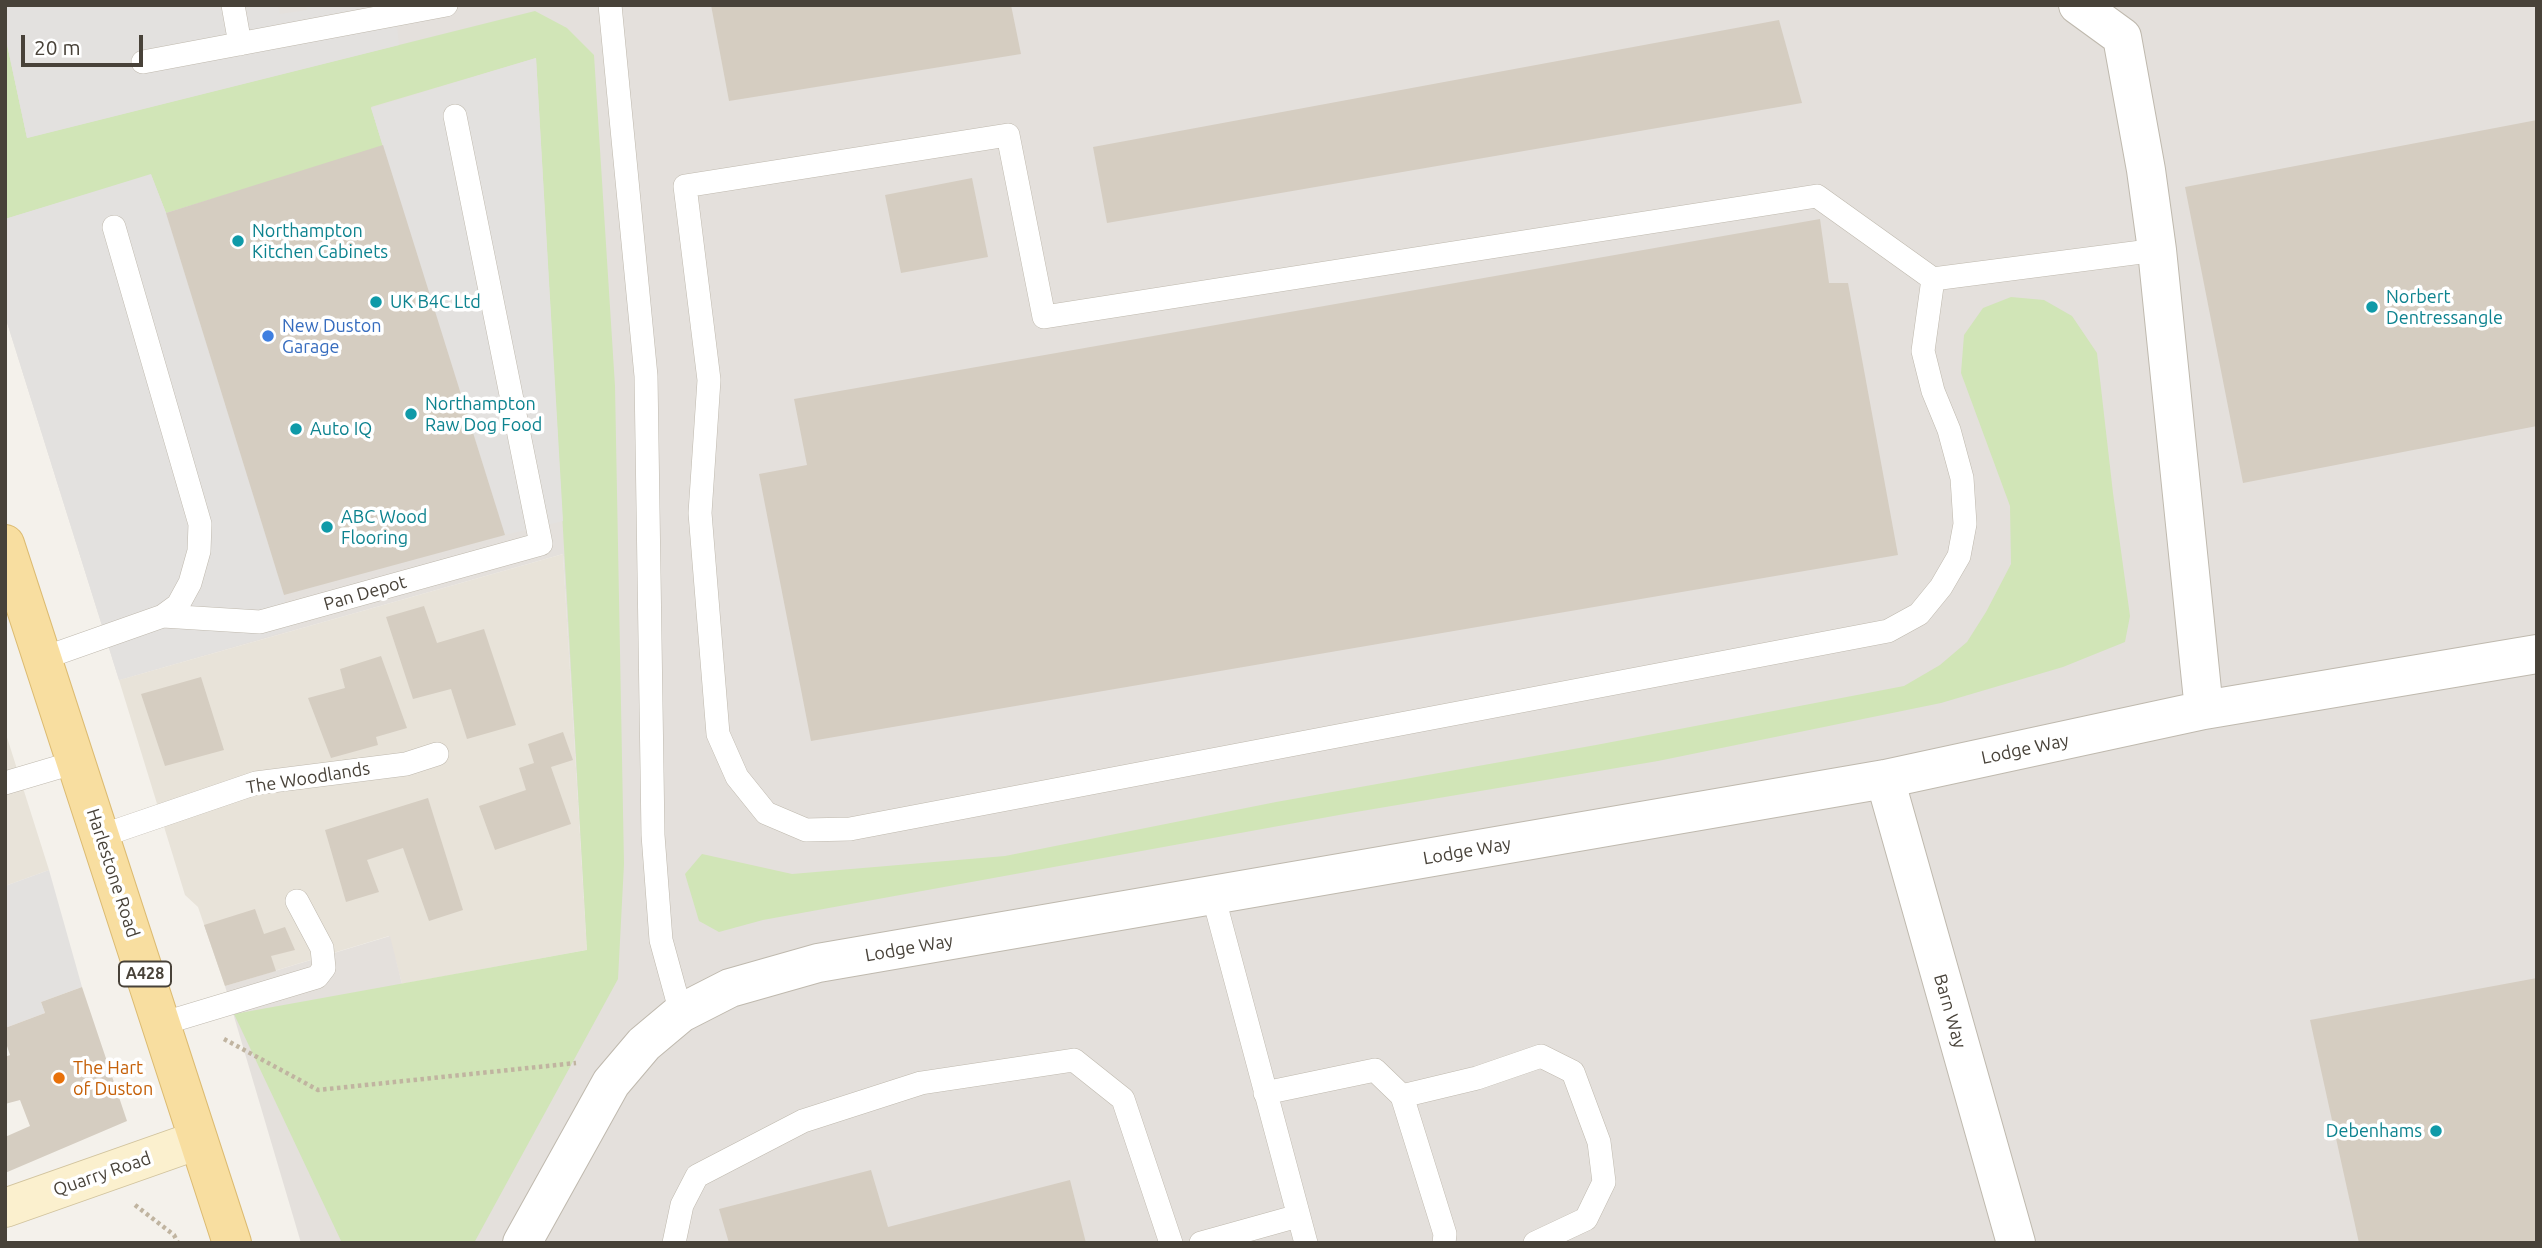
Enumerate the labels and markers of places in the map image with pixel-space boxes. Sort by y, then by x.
place label: Northampton Kitchen Cabinets [252,220,388,262]
marker: Northampton Kitchen Cabinets [230,233,246,249]
place label: Norbert Dentressangle [2386,286,2503,328]
place label: UK B4C Ltd [390,291,481,313]
marker: UK B4C Ltd [368,294,384,310]
marker: Norbert Dentressangle [2364,299,2380,315]
place label: New Duston Garage [282,315,382,358]
marker: New Duston Garage [260,328,276,344]
place label: Northampton Raw Dog Food [425,393,542,436]
marker: Northampton Raw Dog Food [403,406,419,422]
place label: Auto IQ [310,418,372,440]
marker: Auto IQ [288,421,304,437]
place label: ABC Wood Flooring [341,506,427,548]
marker: ABC Wood Flooring [319,519,335,535]
place label: The Hart of Duston [73,1057,153,1100]
marker: The Hart of Duston [51,1070,67,1086]
place label: Debenhams [2326,1120,2422,1142]
marker: Debenhams [2428,1123,2444,1139]

